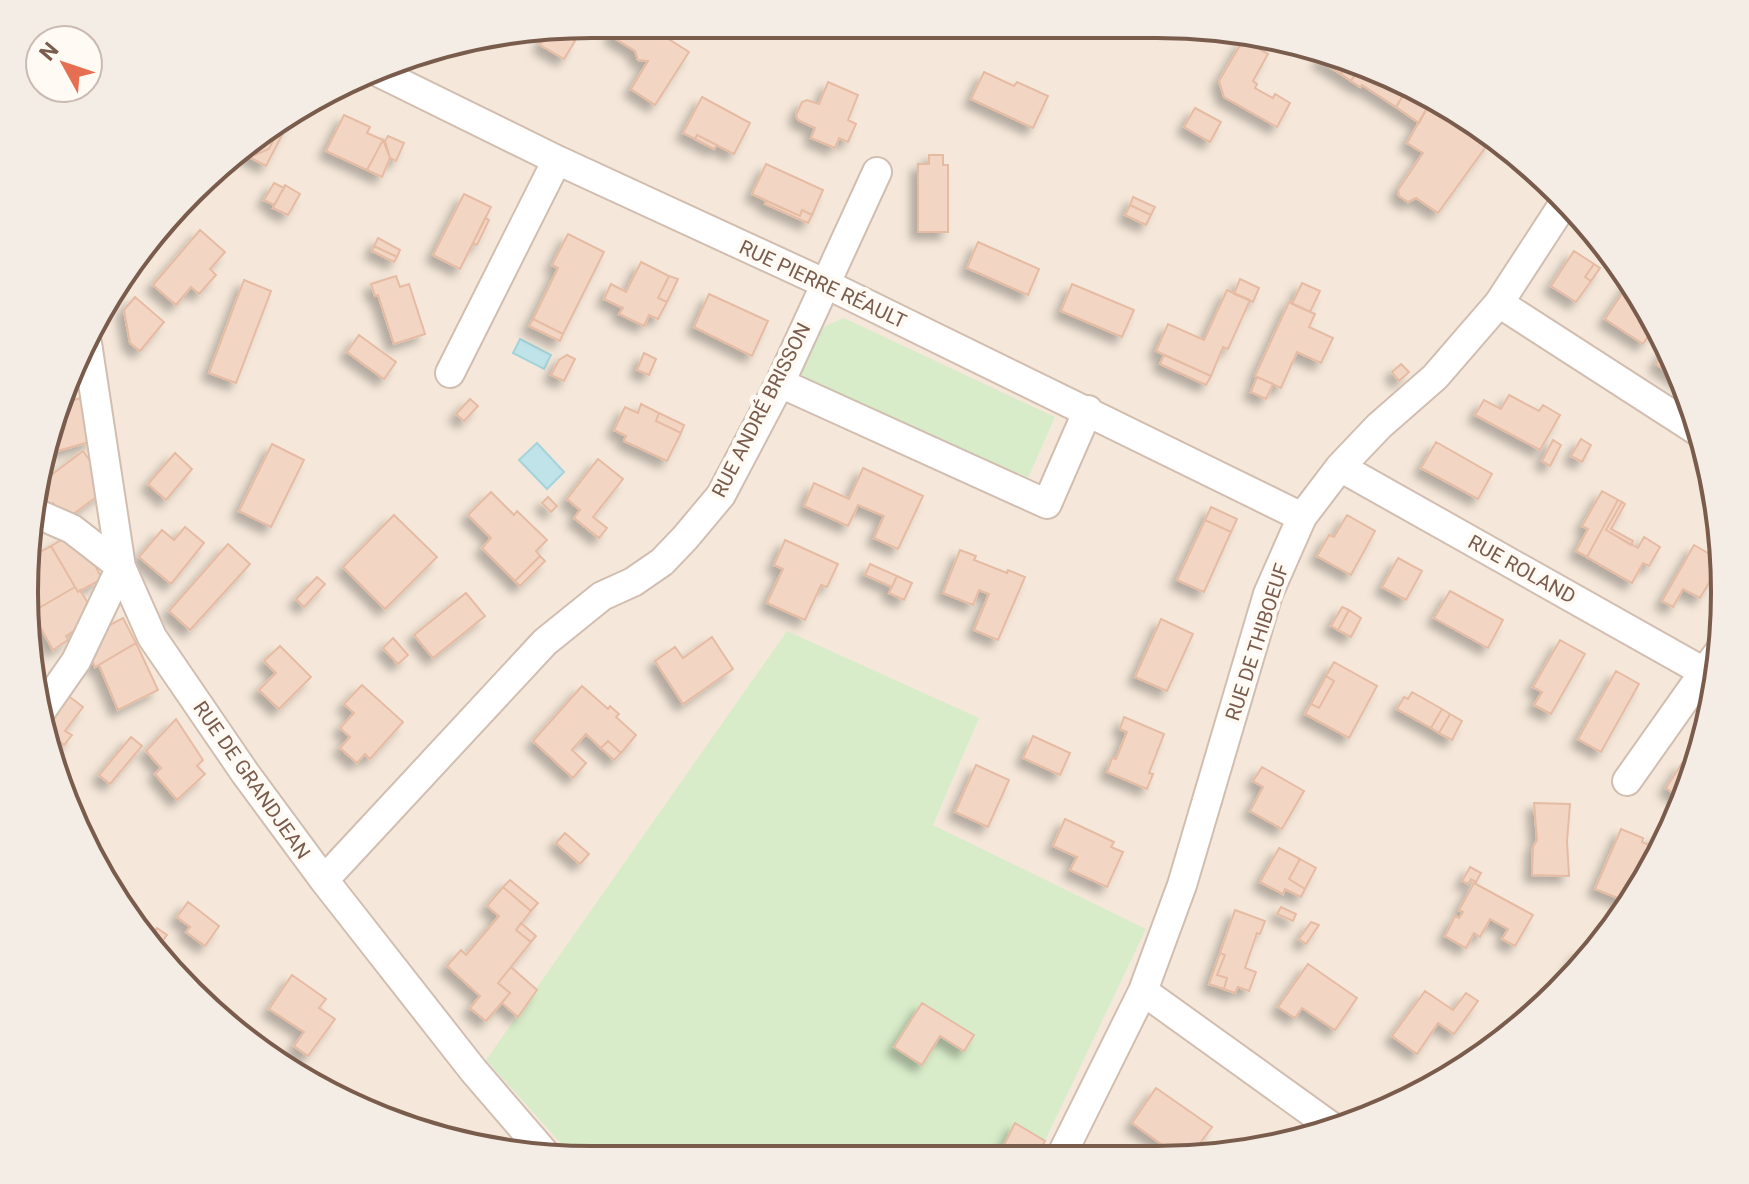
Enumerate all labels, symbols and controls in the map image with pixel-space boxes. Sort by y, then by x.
north arrow [24,24,104,104]
text: N [34,37,64,65]
street label: RUE PIERRE RÉAULT [736,235,910,333]
street label: RUE ANDRÉ BRISSON [707,319,815,501]
street label: RUE ROLAND [1464,530,1580,608]
street label: RUE DE THIBOEUF [1220,560,1294,724]
street label: RUE DE GRANDJEAN [188,696,316,864]

